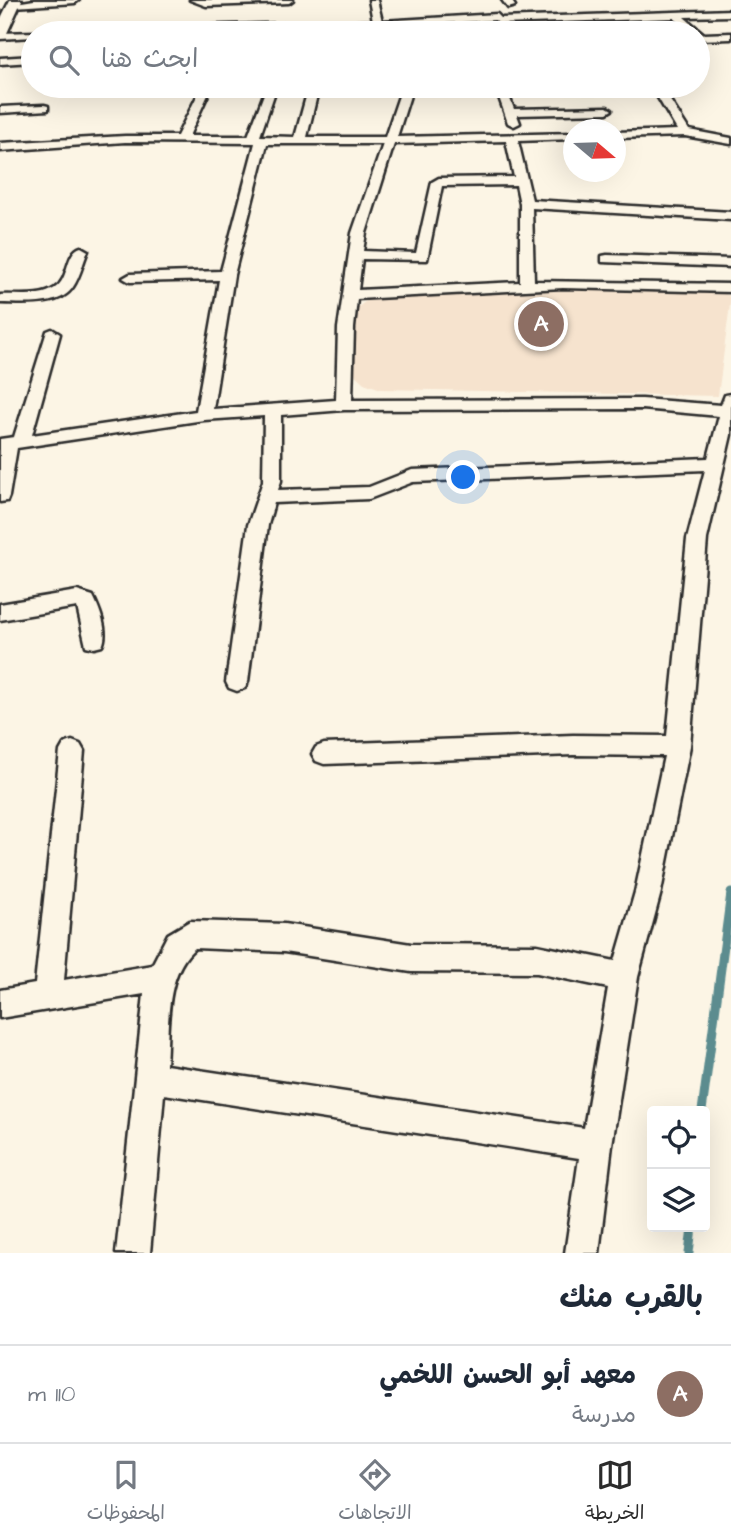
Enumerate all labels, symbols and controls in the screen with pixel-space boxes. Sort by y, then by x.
search box [21,21,710,98]
icon: search [45,41,83,79]
text: ابحث هنا [101,41,198,77]
north arrow [563,119,626,182]
pin: A [518,298,564,350]
your location [446,460,480,494]
map controls [647,1106,710,1232]
button: locate [647,1106,710,1169]
button: layers [647,1169,710,1232]
text: بالقرب منك [559,1277,703,1319]
text: معهد أبو الحسن اللخمي [380,1357,636,1393]
text: 110 m [28,1378,76,1410]
text: A [673,1378,687,1410]
text: مدرسة [572,1399,636,1431]
tab: المحفوظات [87,1456,165,1529]
tab: الاتجاهات [338,1456,412,1529]
tab: الخريطة [585,1456,644,1529]

